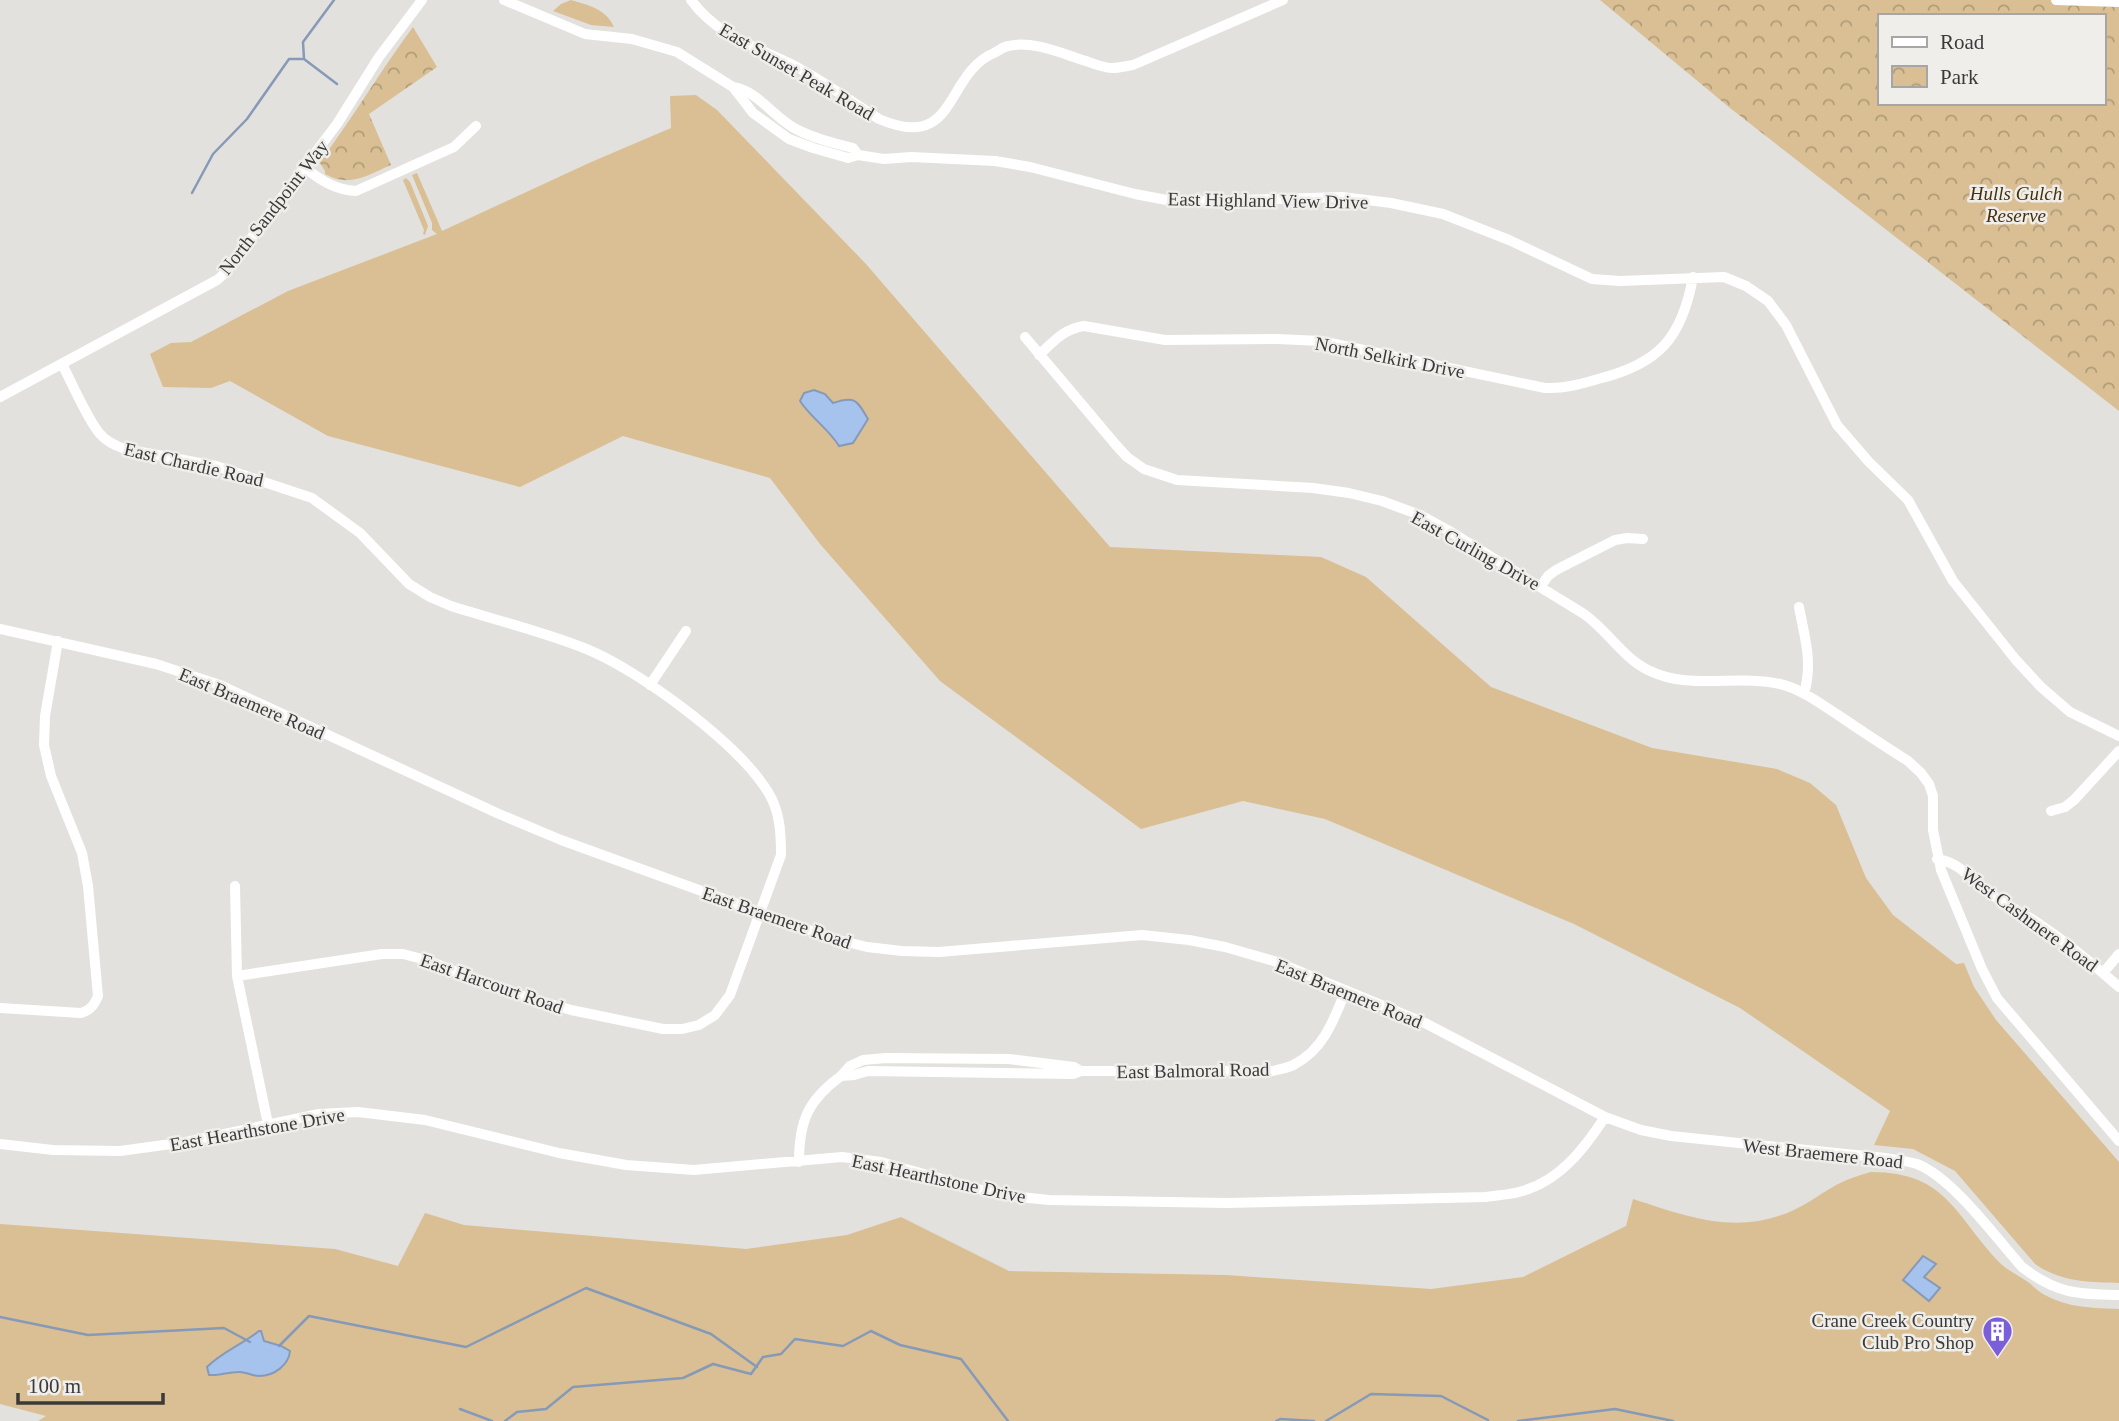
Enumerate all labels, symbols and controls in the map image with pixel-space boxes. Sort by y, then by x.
legend [1878,14,2105,105]
street label: East Sunset Peak Road [716,19,878,124]
text: Road [1940,30,1985,54]
text: Park [1940,65,1979,89]
street label: North Sandpoint Way [214,135,333,279]
park label: Hulls Gulch Reserve [1969,183,2062,226]
street label: East Highland View Drive [1168,188,1368,213]
street label: North Selkirk Drive [1313,333,1467,382]
street label: East Chardie Road [122,438,266,491]
street label: East Curling Drive [1408,506,1544,594]
street label: East Braemere Road [176,663,328,744]
street label: West Cashmere Road [1958,863,2102,976]
street label: East Braemere Road [700,882,855,953]
street label: East Harcourt Road [418,949,567,1018]
street label: East Braemere Road [1272,954,1426,1033]
street label: East Balmoral Road [1116,1059,1270,1082]
street label: East Hearthstone Drive [168,1104,346,1155]
street label: West Braemere Road [1742,1135,1905,1172]
street label: East Hearthstone Drive [850,1150,1028,1207]
place label: Crane Creek Country Club Pro Shop [1811,1310,1974,1353]
building icon: Crane Creek Country Club Pro Shop [1980,1314,2014,1358]
scale bar [18,1362,163,1406]
text: 100 m [28,1374,81,1398]

